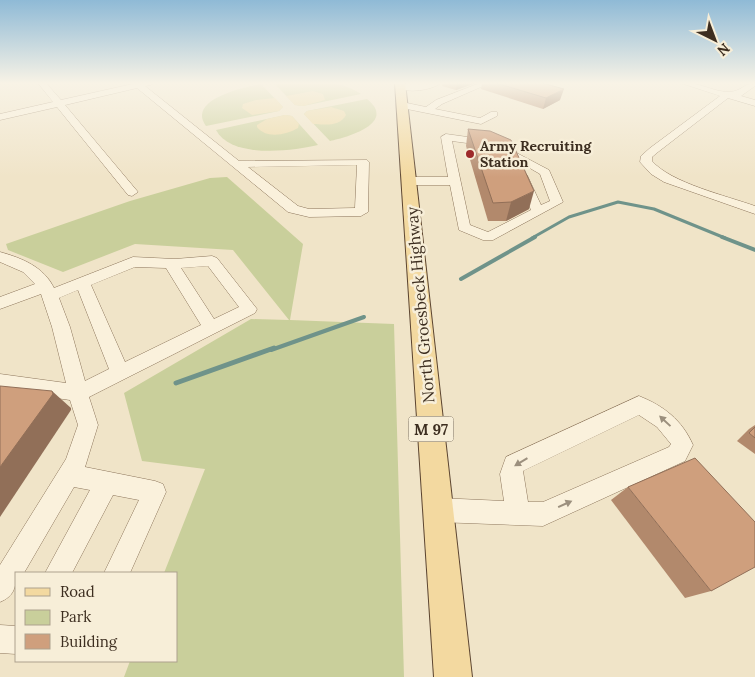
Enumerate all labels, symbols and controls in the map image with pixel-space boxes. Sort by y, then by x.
north arrow [690,15,740,65]
text: N [714,39,734,60]
place label: Army Recruiting Station [480,137,592,171]
marker: Army Recruiting Station [464,148,476,160]
street label: North Groesbeck Highway [401,206,439,404]
one-way arrow [659,415,671,427]
road number: M 97 [408,416,454,442]
one-way arrow [513,458,528,466]
one-way arrow [558,499,572,507]
legend [15,572,178,662]
text: Road [60,582,95,601]
text: Park [60,607,91,626]
text: Building [60,632,118,651]

